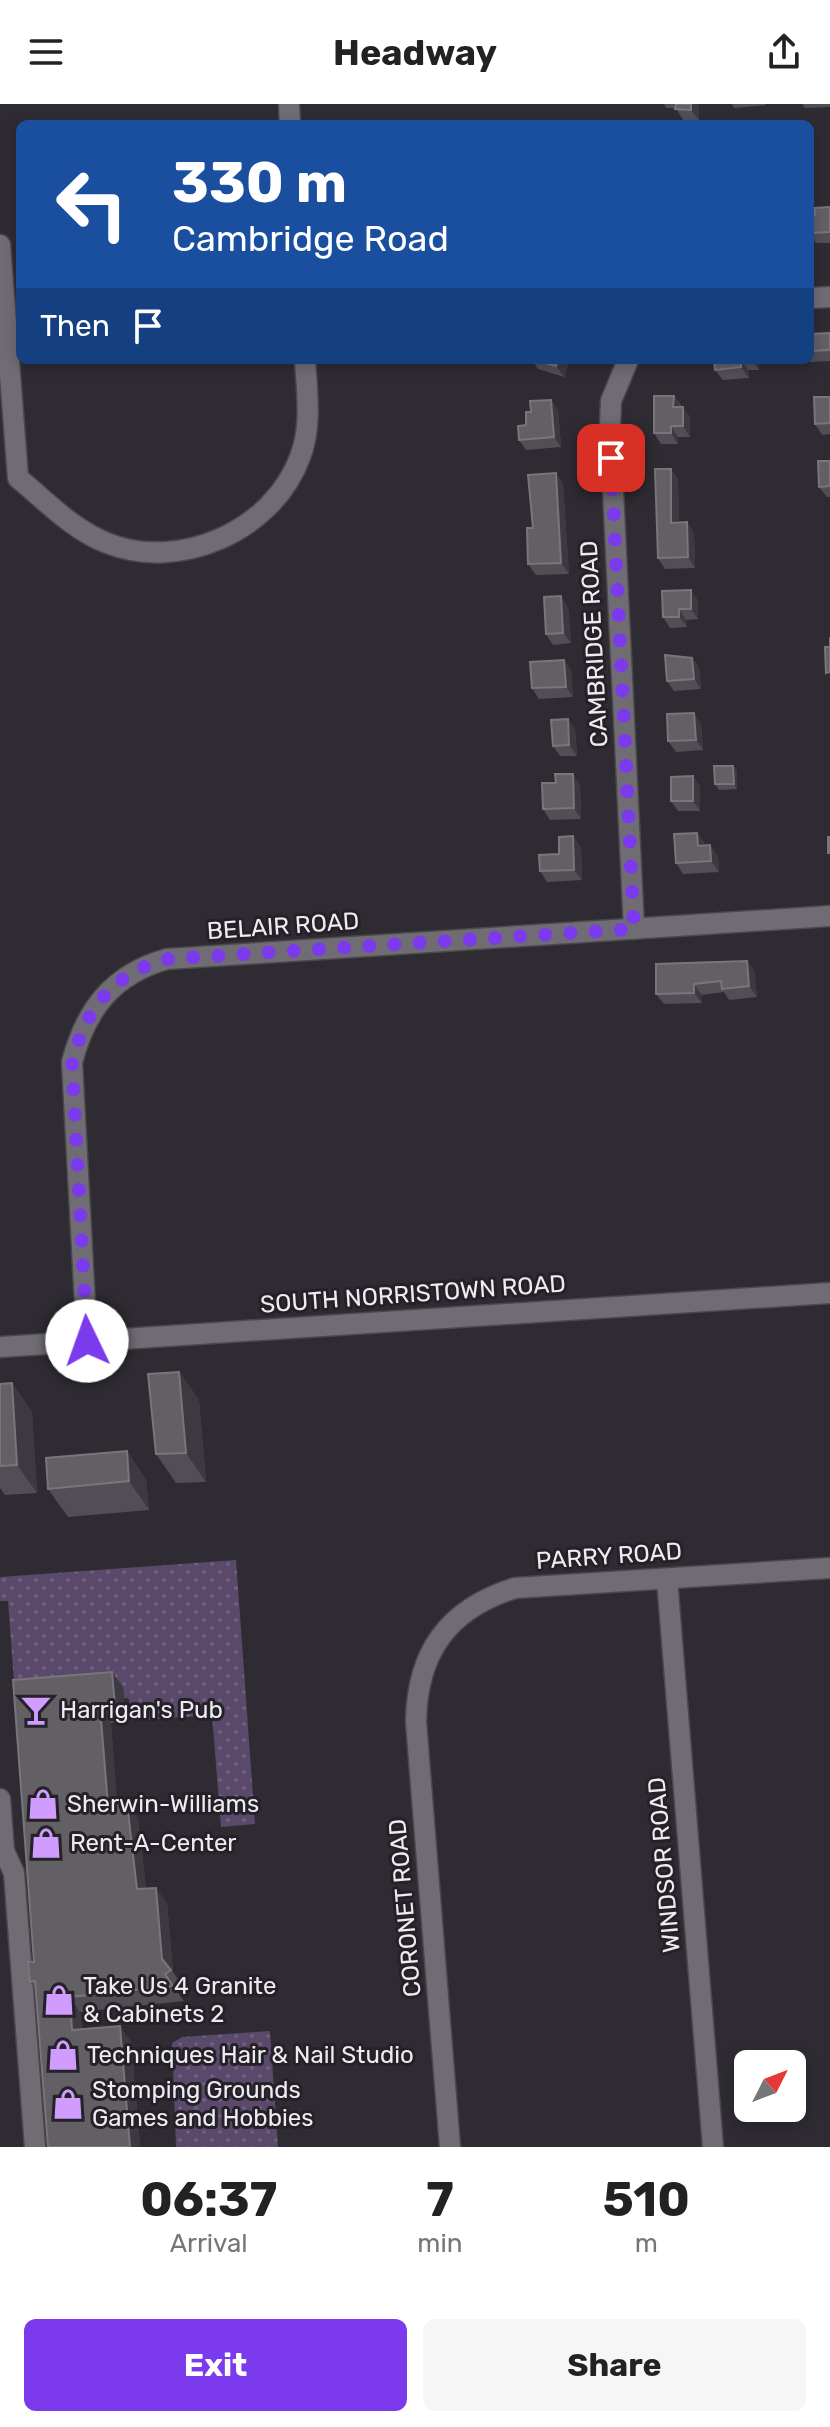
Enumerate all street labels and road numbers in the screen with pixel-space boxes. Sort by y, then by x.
street label: CAMBRIDGE ROAD [575,540,613,748]
street label: BELAIR ROAD [206,907,360,945]
street label: SOUTH NORRISTOWN ROAD [259,1269,567,1319]
street label: PARRY ROAD [535,1537,683,1575]
street label: WINDSOR ROAD [642,1776,686,1954]
street label: CORONET ROAD [383,1818,427,1998]

